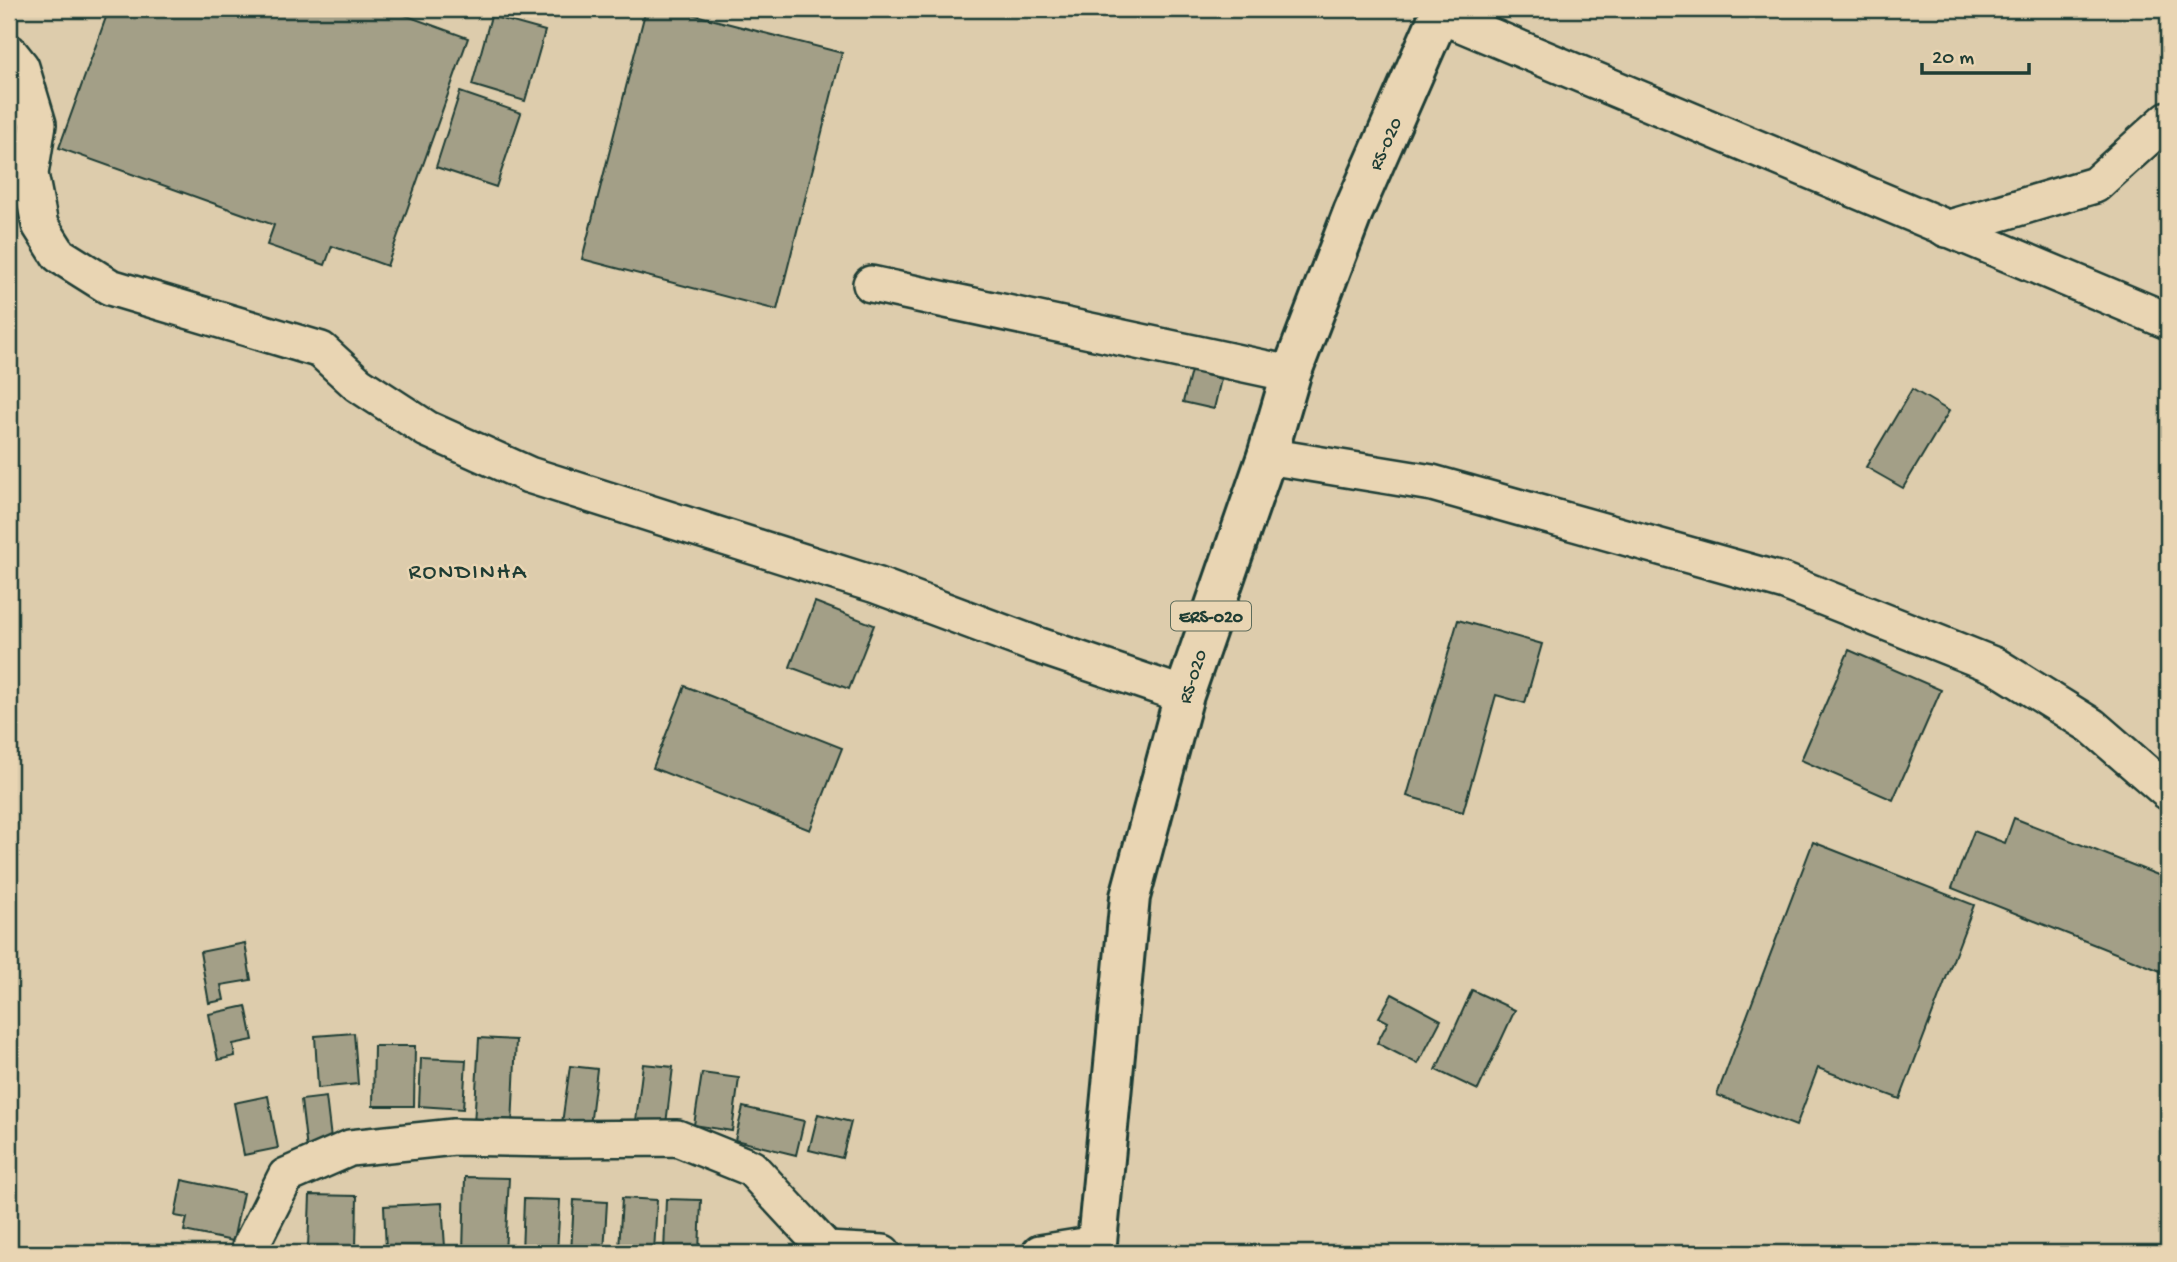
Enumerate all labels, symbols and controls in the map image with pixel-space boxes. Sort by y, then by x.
scale bar [1922,32,2028,76]
text: 20 m [1932,47,1974,72]
street label: RS-020 [1365,114,1409,175]
district label: RONDINHA [408,560,528,587]
road number: ERS-020 [1171,602,1251,630]
street label: RS-020 [1175,647,1214,707]

